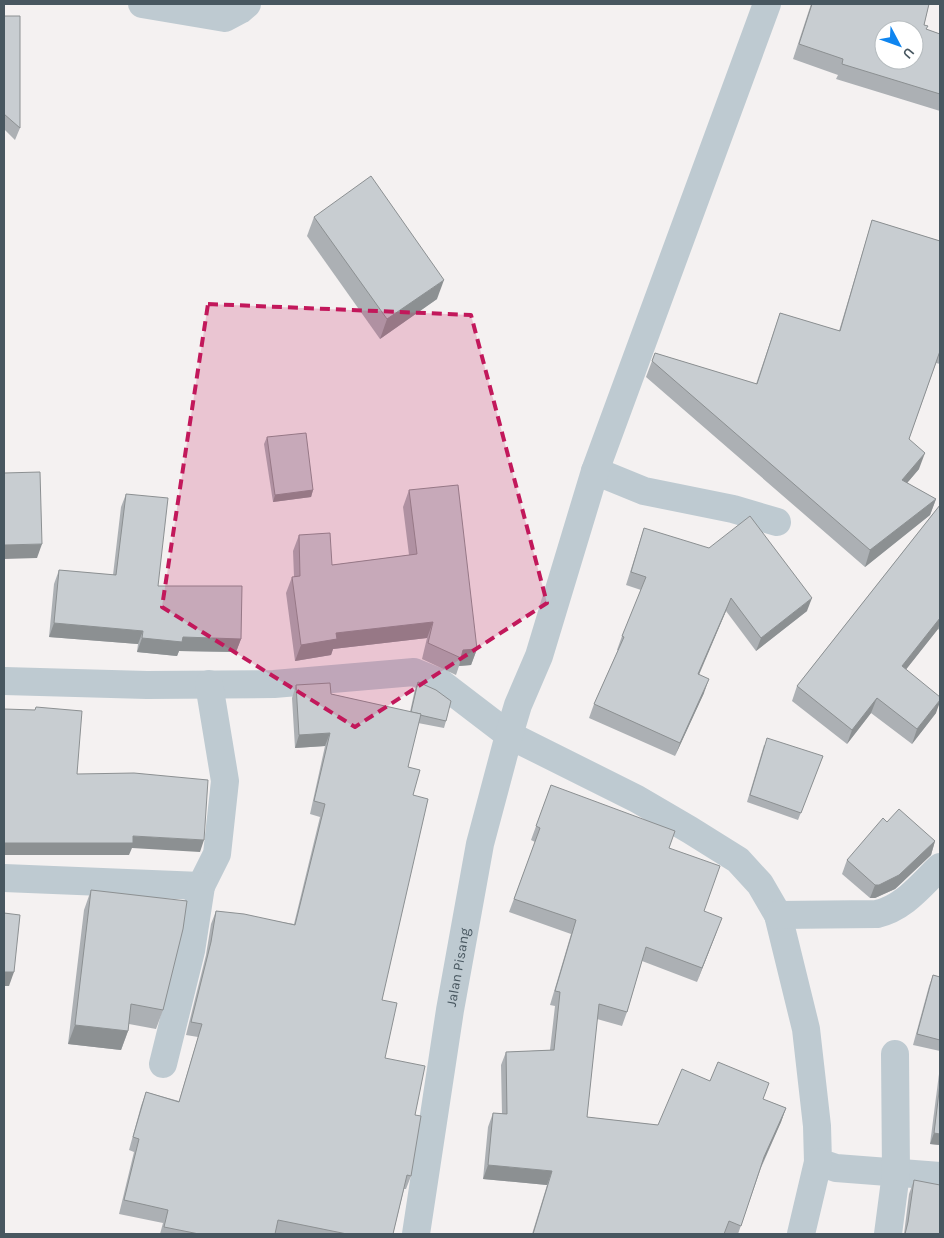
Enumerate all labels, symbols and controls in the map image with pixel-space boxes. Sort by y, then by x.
north arrow [874,20,924,70]
text: U [899,44,918,62]
street label: Jalan Pisang [442,926,473,1008]

